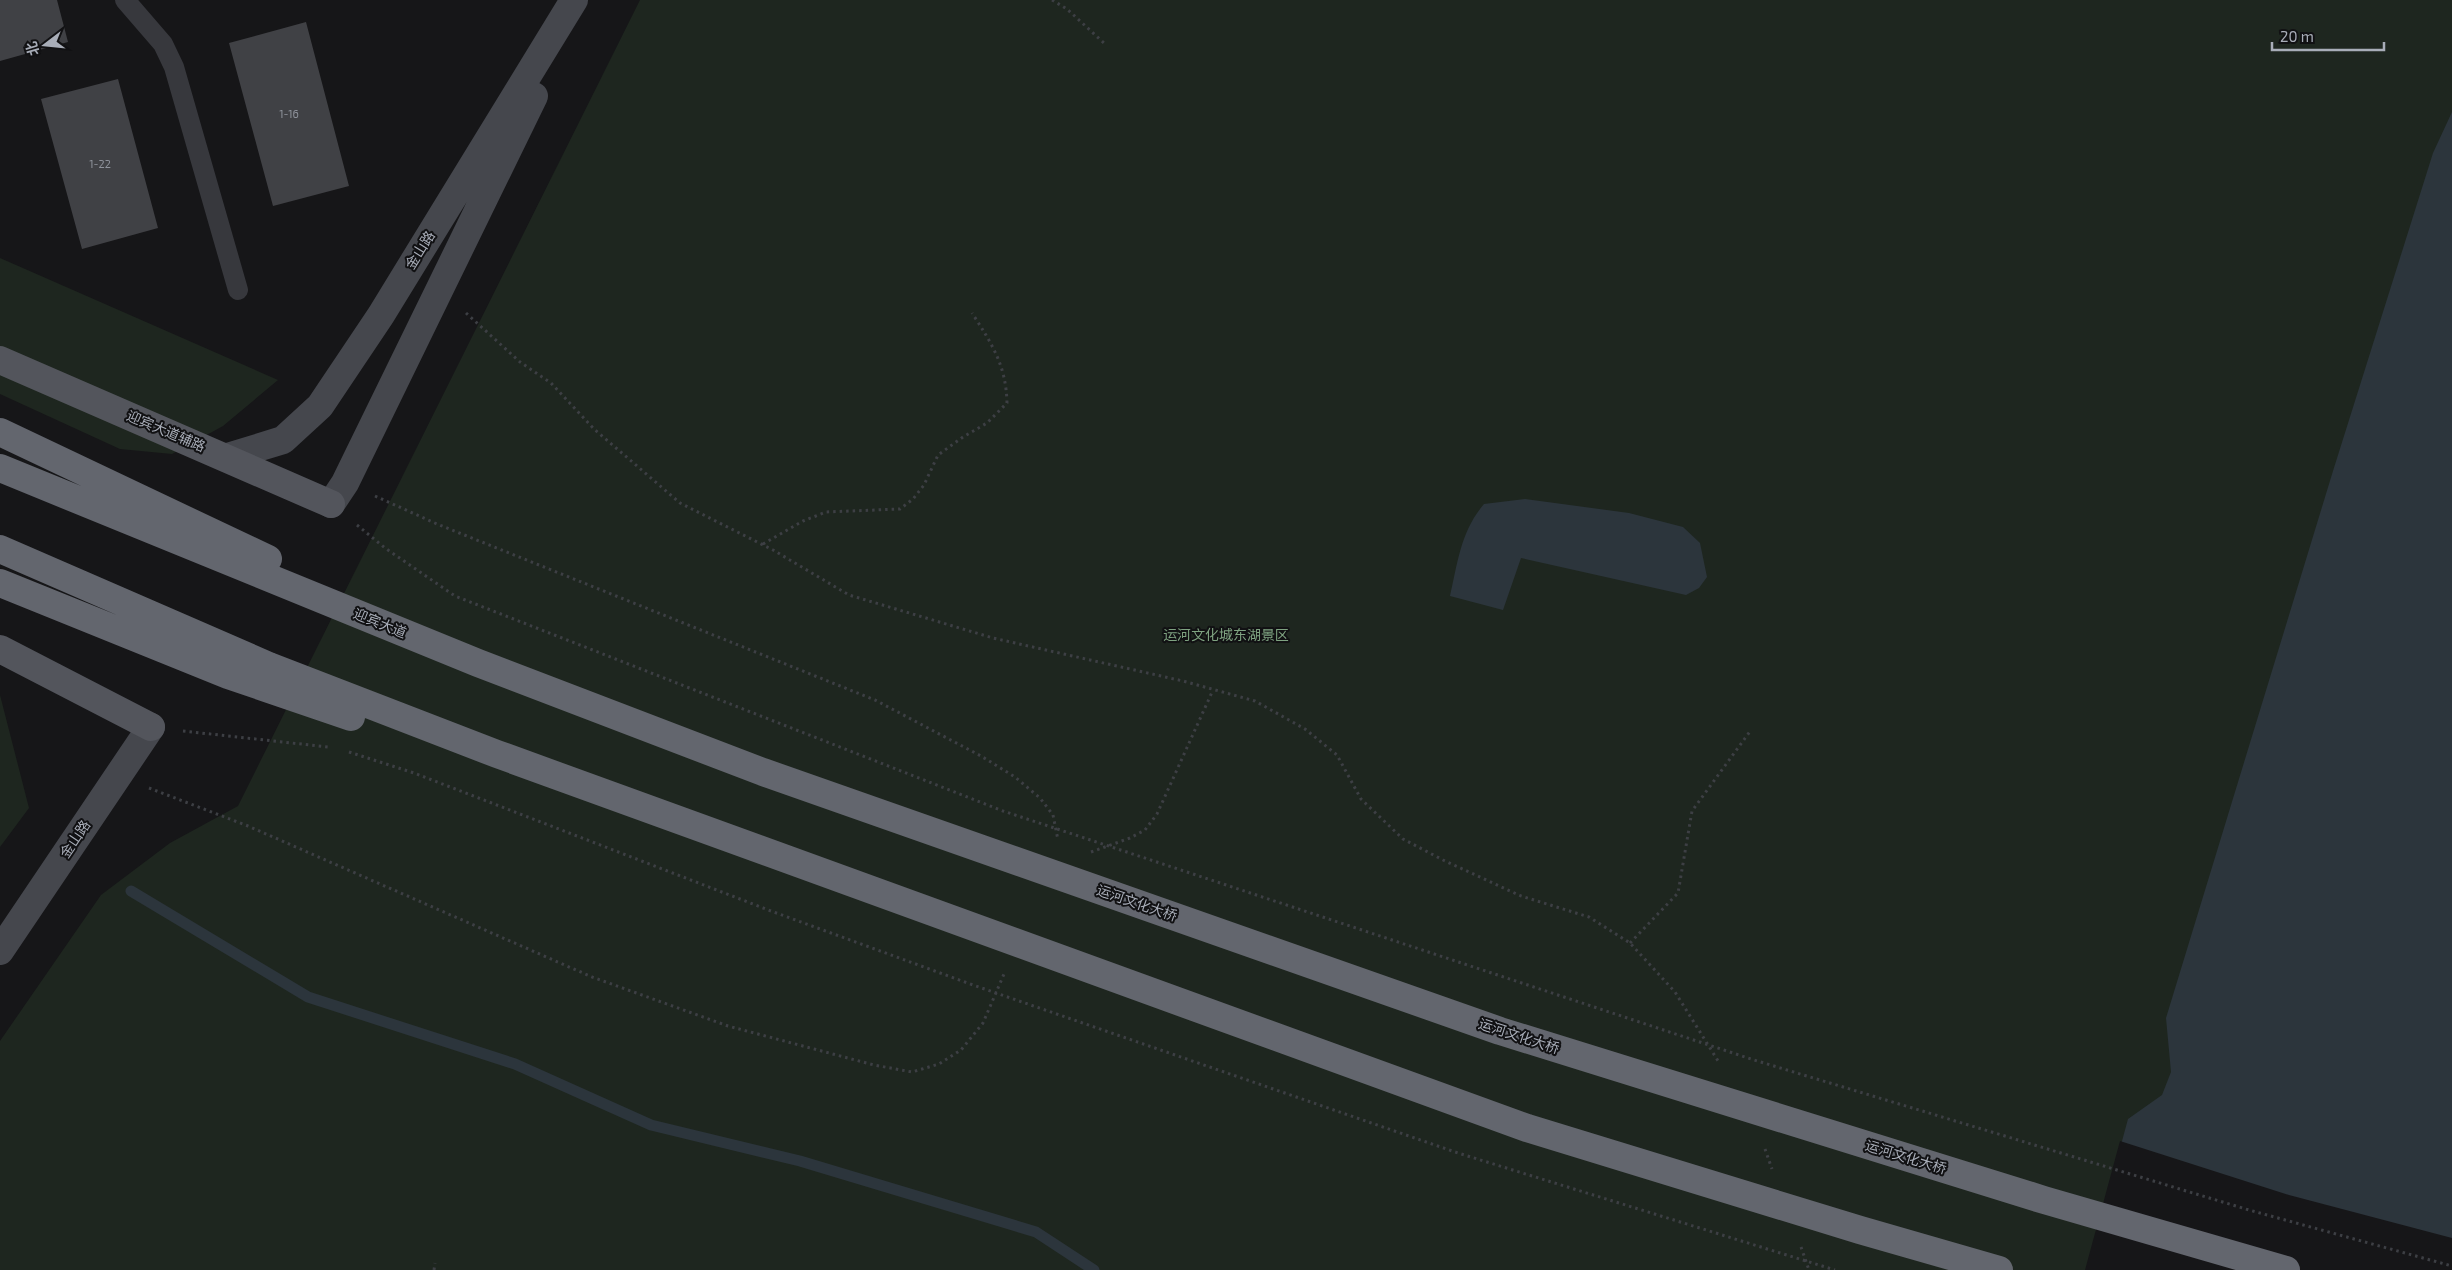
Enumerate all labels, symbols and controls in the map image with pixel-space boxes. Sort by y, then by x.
north arrow [20,20,70,70]
scale bar [2272,20,2384,52]
text: 20 m [2280,27,2314,45]
text: 北 [22,40,42,58]
house number: 1-16 [279,107,299,120]
house number: 1-22 [89,157,111,170]
street label: 金山路 [401,227,438,272]
street label: 迎宾大道辅路 [124,406,208,455]
street label: 迎宾大道 [351,604,409,641]
park label: 运河文化城东湖景区 [1163,626,1289,643]
street label: 金山路 [56,817,93,861]
street label: 运河文化大桥 [1095,881,1180,924]
street label: 运河文化大桥 [1477,1014,1562,1057]
street label: 运河文化大桥 [1863,1136,1949,1177]

